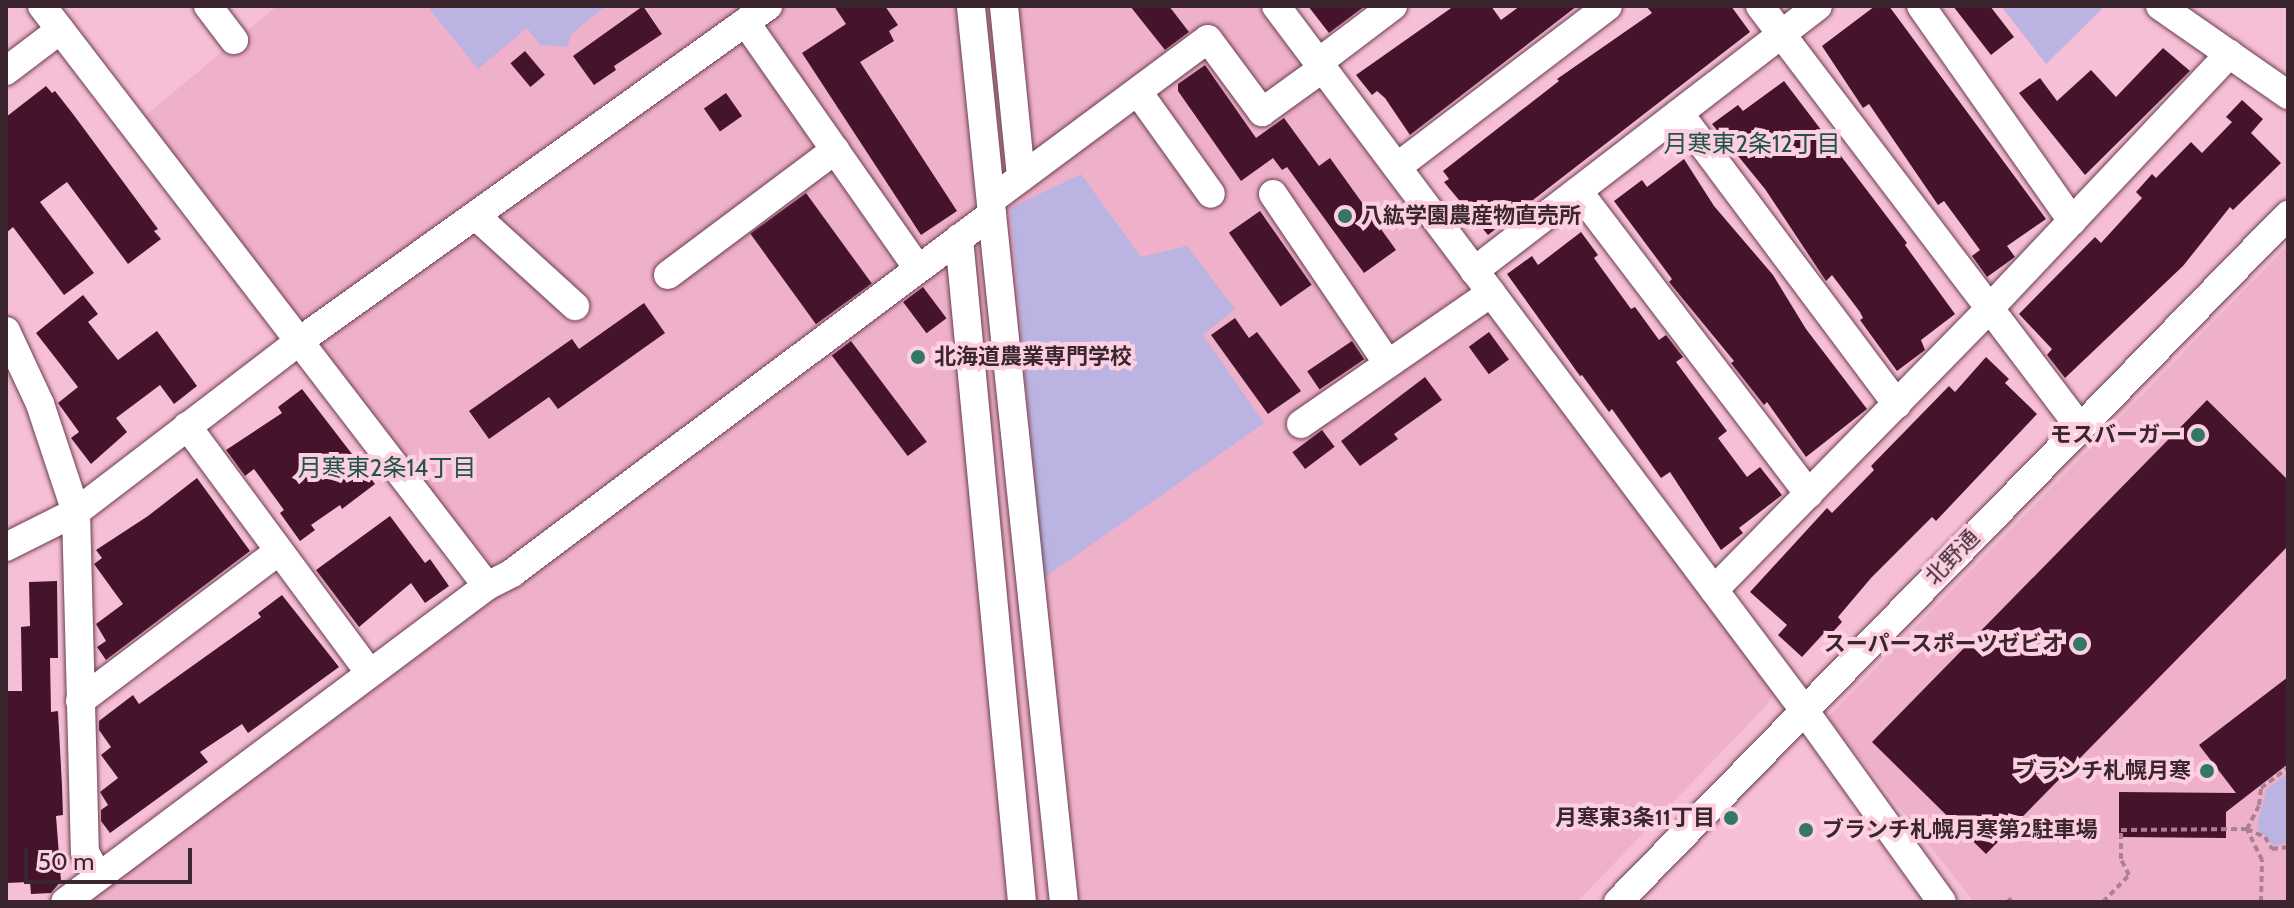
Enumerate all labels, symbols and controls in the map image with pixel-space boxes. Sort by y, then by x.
district label: 月寒東2条12丁目 [1664,130,1840,158]
place label: 八紘学園農産物直売所 [1361,203,1581,229]
marker: 八紘学園農産物直売所 [1336,207,1354,225]
place label: 北海道農業専門学校 [934,344,1132,370]
marker: 北海道農業専門学校 [909,348,927,366]
place label: モスバーガー [2050,422,2182,448]
marker: モスバーガー [2189,426,2207,444]
district label: 月寒東2条14丁目 [298,454,476,482]
street label: 北野通 [1920,524,1984,590]
place label: スーパースポーツゼビオ [1822,631,2064,657]
marker: スーパースポーツゼビオ [2071,635,2089,653]
place label: ブランチ札幌月寒 [2015,758,2191,784]
marker: ブランチ札幌月寒 [2198,762,2216,780]
place label: 月寒東3条11丁目 [1555,805,1715,831]
marker: 月寒東3条11丁目 [1722,809,1740,827]
place label: ブランチ札幌月寒第2駐車場 [1822,817,2098,843]
marker: ブランチ札幌月寒第2駐車場 [1797,821,1815,839]
scale bar [28,832,196,882]
text: 50 m [38,847,94,876]

